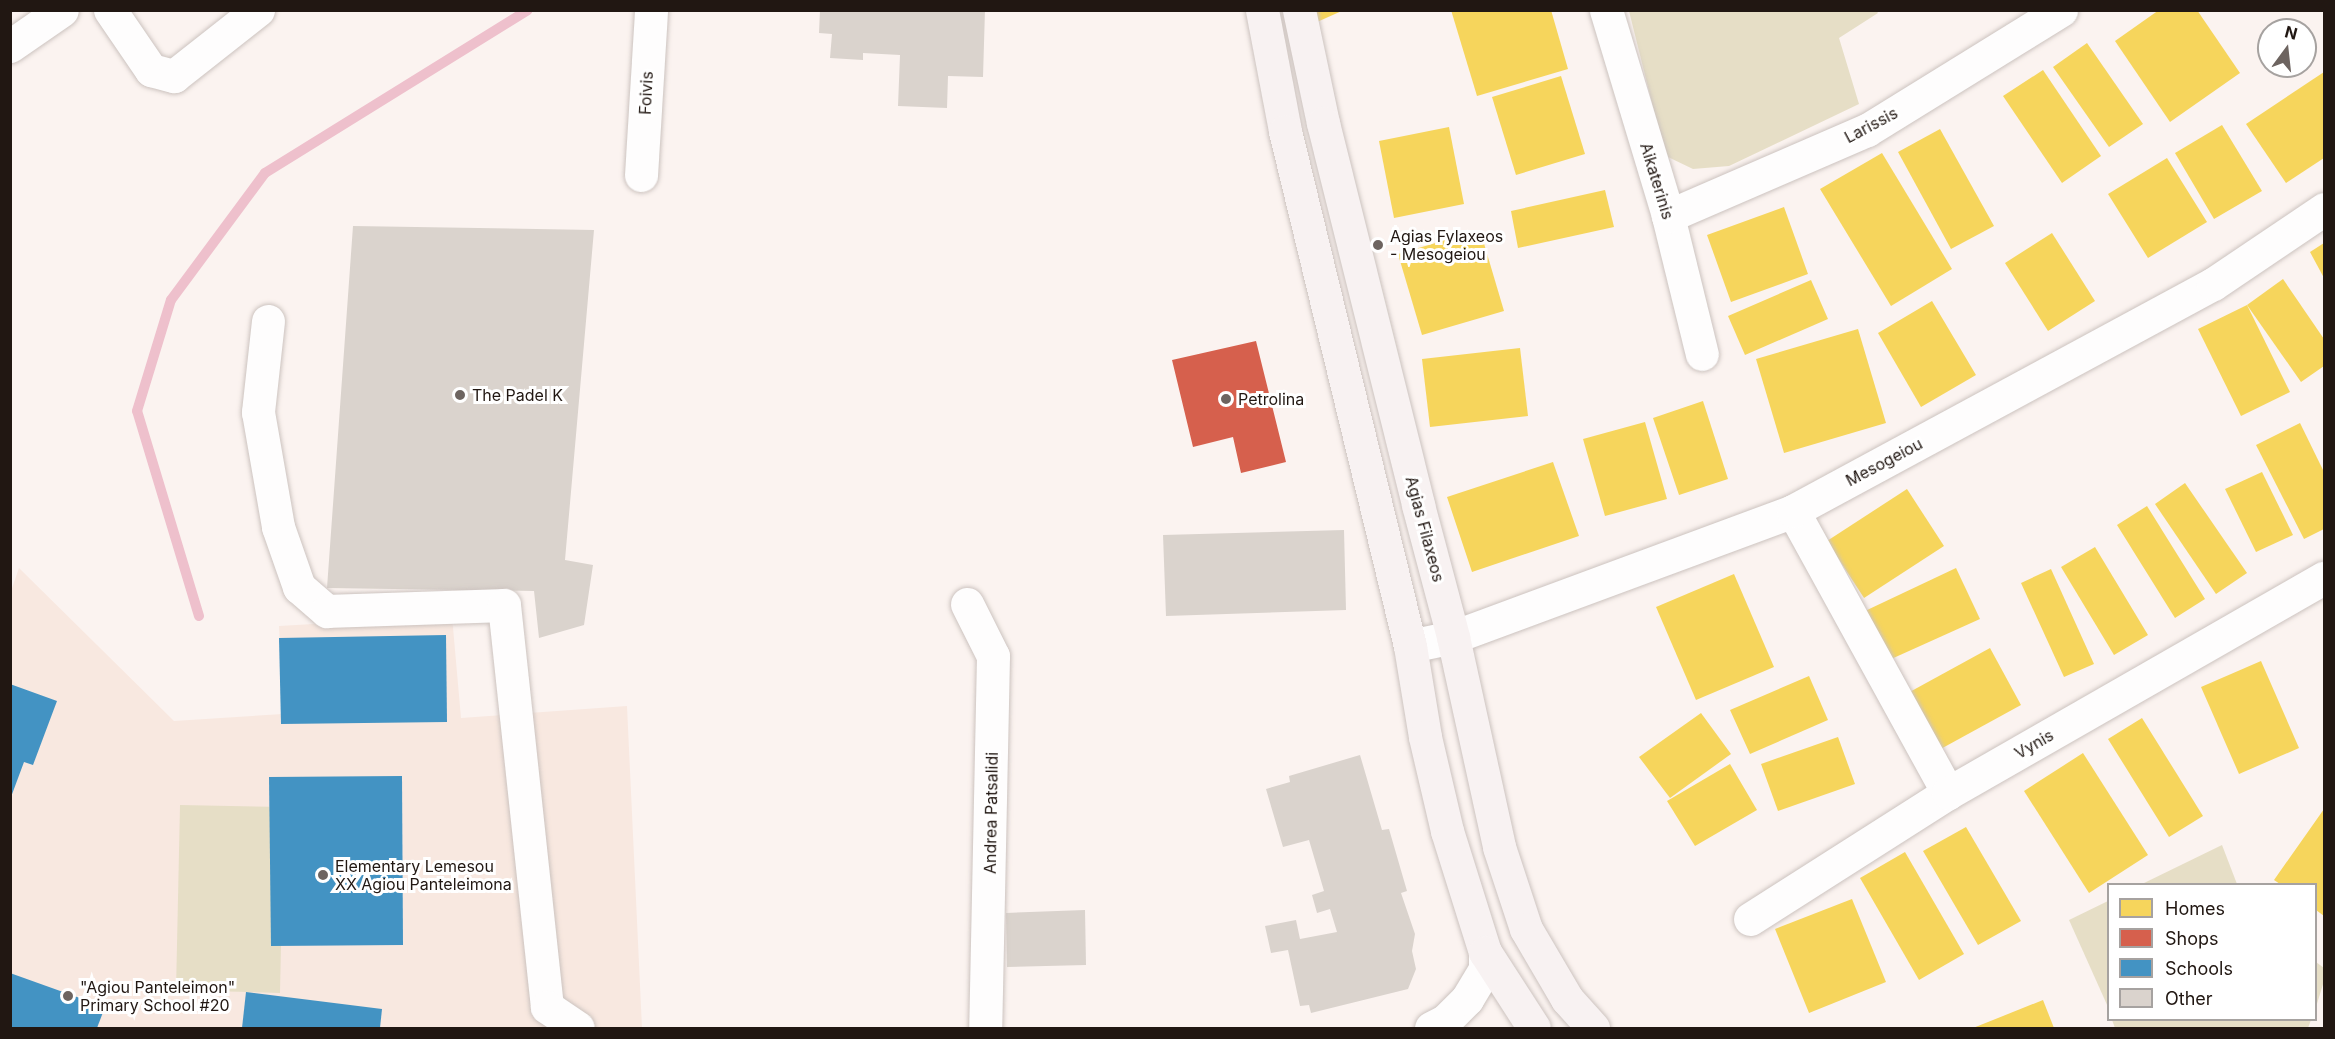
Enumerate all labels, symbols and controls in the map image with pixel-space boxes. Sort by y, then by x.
north arrow [2257,18,2317,78]
text: N [2283,21,2300,44]
street label: Foivis [635,71,657,115]
street label: Larissis [1841,103,1901,147]
street label: Aikaterinis [1636,140,1678,222]
place label: Agias Fylaxeos - Mesogeiou [1390,226,1503,264]
marker: Agias Fylaxeos - Mesogeiou [1371,238,1385,252]
place label: The Padel K [472,385,563,405]
marker: The Padel K [453,388,467,402]
place label: Petrolina [1238,389,1304,409]
marker: Petrolina [1219,392,1233,406]
street label: Mesogeiou [1842,434,1926,490]
street label: Agias Filaxeos [1402,474,1448,584]
street label: Vynis [2011,725,2057,763]
street label: Andrea Patsalidi [980,752,1002,874]
place label: Elementary Lemesou XX Agiou Panteleimona [335,856,512,894]
marker: Elementary Lemesou XX Agiou Panteleimona [316,868,330,882]
legend [2107,883,2317,1021]
text: Homes [2165,898,2225,919]
text: Shops [2165,928,2219,949]
text: Schools [2165,958,2233,979]
place label: "Agiou Panteleimon" Primary School #20 [80,977,235,1015]
text: Other [2165,988,2213,1009]
marker: "Agiou Panteleimon" Primary School #20 [61,989,75,1003]

